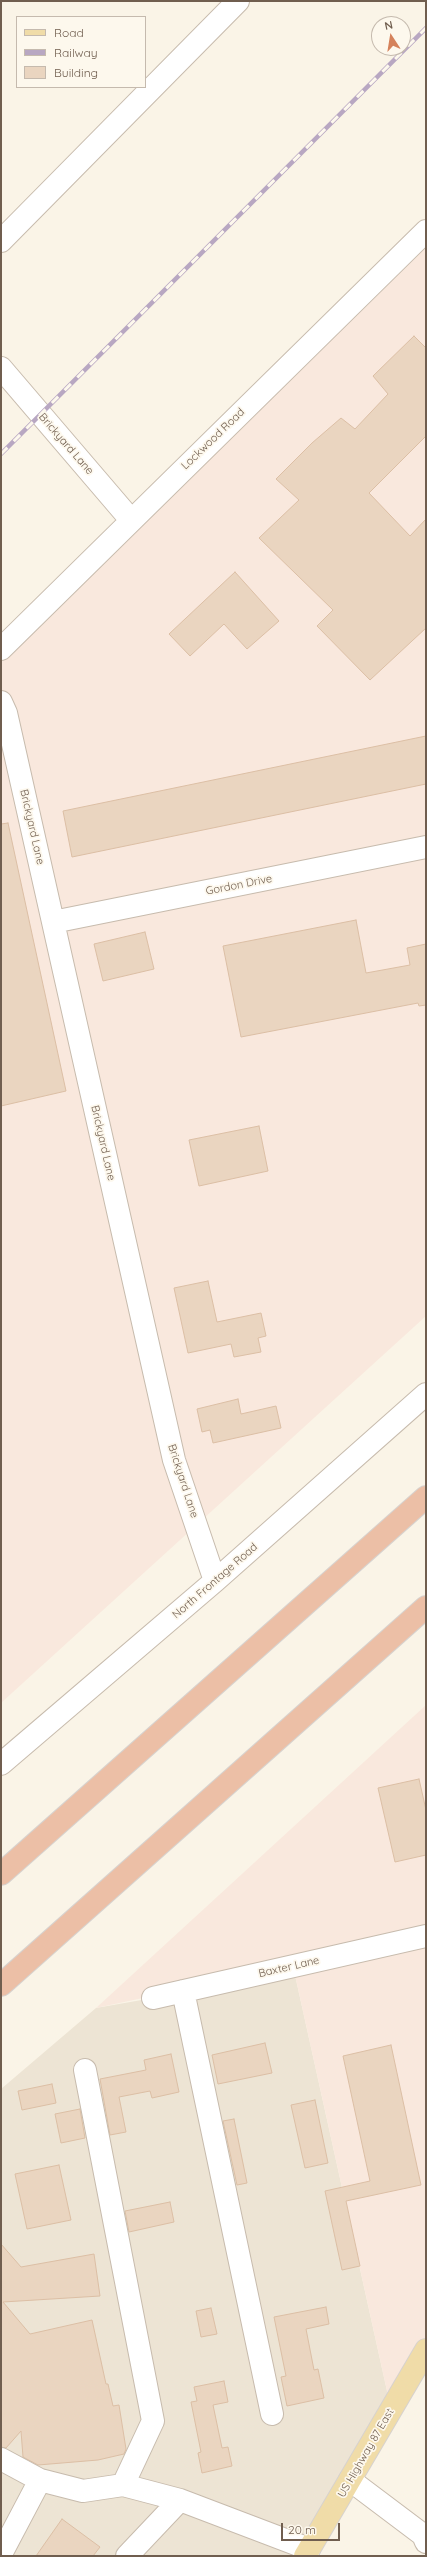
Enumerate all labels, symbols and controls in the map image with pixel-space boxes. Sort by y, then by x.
legend [16,16,146,88]
north arrow [371,16,411,56]
text: N [383,18,394,33]
text: Road [54,25,84,40]
text: Railway [54,45,98,60]
text: Building [54,65,98,80]
street label: Lockwood Road [179,406,247,472]
street label: Brickyard Lane [36,411,96,477]
street label: Brickyard Lane [17,788,47,866]
street label: Gordon Drive [205,872,273,898]
street label: Brickyard Lane [88,1104,118,1182]
street label: Brickyard Lane [165,1442,201,1520]
street label: North Frontage Road [170,1540,260,1622]
street label: Baxter Lane [257,1954,321,1980]
street label: US Highway 87 East [335,2406,397,2500]
scale bar [283,2515,342,2541]
text: 20 m [288,2522,316,2537]

